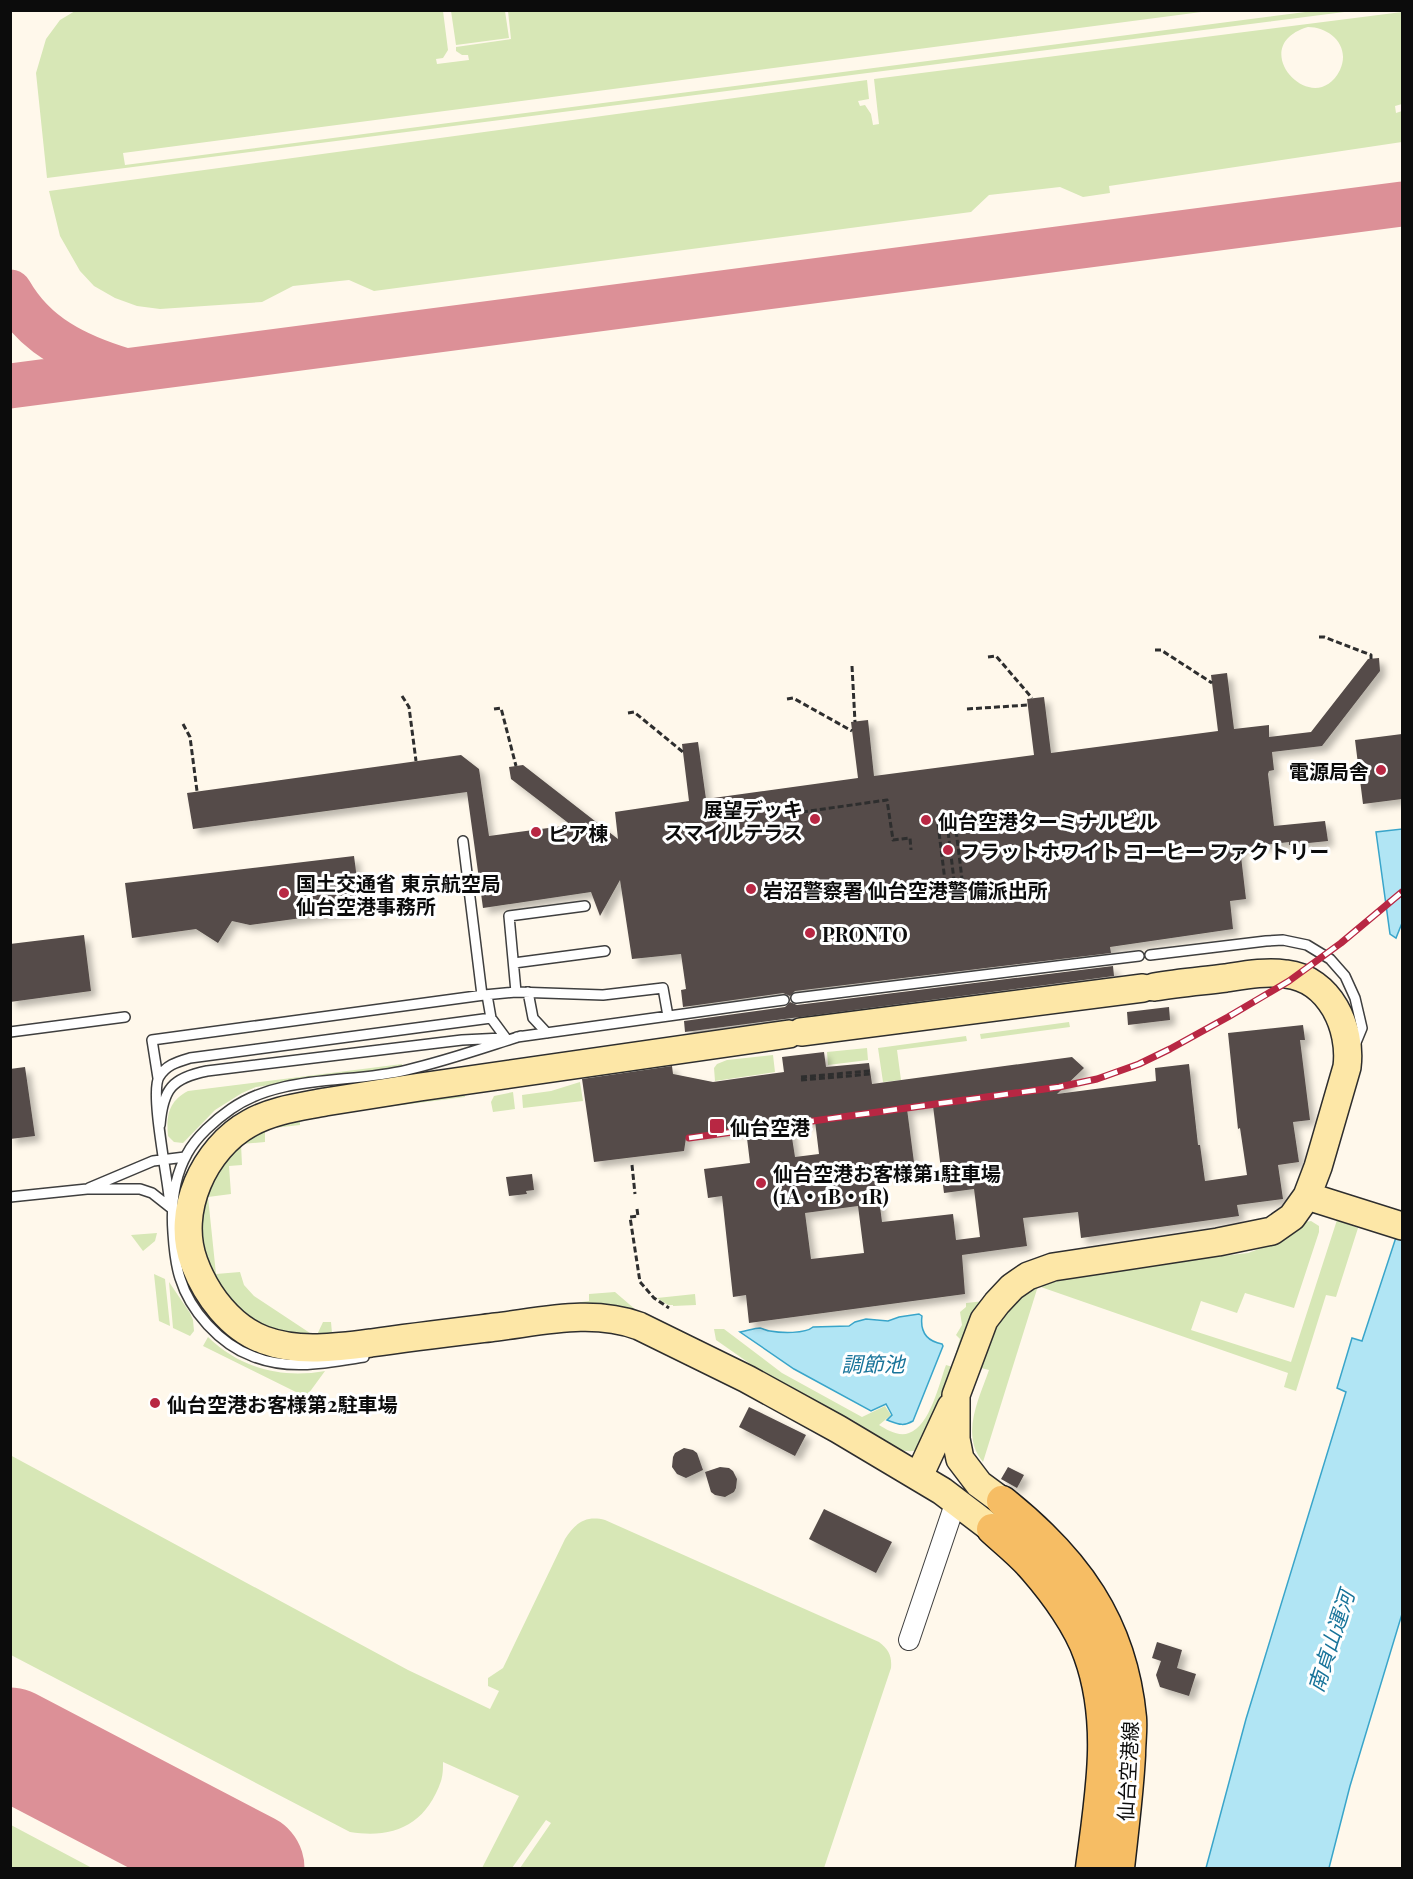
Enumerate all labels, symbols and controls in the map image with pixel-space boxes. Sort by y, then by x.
place label: 電源局舎 [1289,757,1369,784]
marker: 電源局舎 [1374,763,1388,777]
place label: 展望デッキ スマイルテラス [664,795,803,845]
place label: 仙台空港ターミナルビル [938,807,1158,834]
marker: 展望デッキ スマイルテラス [808,812,822,826]
marker: 仙台空港ターミナルビル [919,813,933,827]
place label: ピア棟 [548,819,608,846]
marker: ピア棟 [529,825,543,839]
place label: フラットホワイト コーヒー ファクトリー [960,837,1329,864]
marker: フラットホワイト コーヒー ファクトリー [941,843,955,857]
place label: 国土交通省 東京航空局 仙台空港事務所 [296,869,501,919]
place label: 岩沼警察署 仙台空港警備派出所 [763,876,1048,903]
marker: 岩沼警察署 仙台空港警備派出所 [744,882,758,896]
marker: 国土交通省 東京航空局 仙台空港事務所 [277,886,291,900]
place label: PRONTO [822,920,908,947]
marker: PRONTO [803,926,817,940]
place label: 仙台空港 [730,1113,810,1140]
marker: 仙台空港 [708,1117,726,1135]
place label: 仙台空港お客様第1駐車場 (1A・1B・1R) [773,1159,1001,1209]
marker: 仙台空港お客様第1駐車場 (1A・1B・1R) [754,1176,768,1190]
water label: 調節池 [842,1349,906,1377]
place label: 仙台空港お客様第2駐車場 [167,1390,397,1417]
marker: 仙台空港お客様第2駐車場 [148,1396,162,1410]
water label: 南貞山運河 [1300,1583,1361,1695]
street label: 仙台空港線 [1111,1720,1143,1822]

